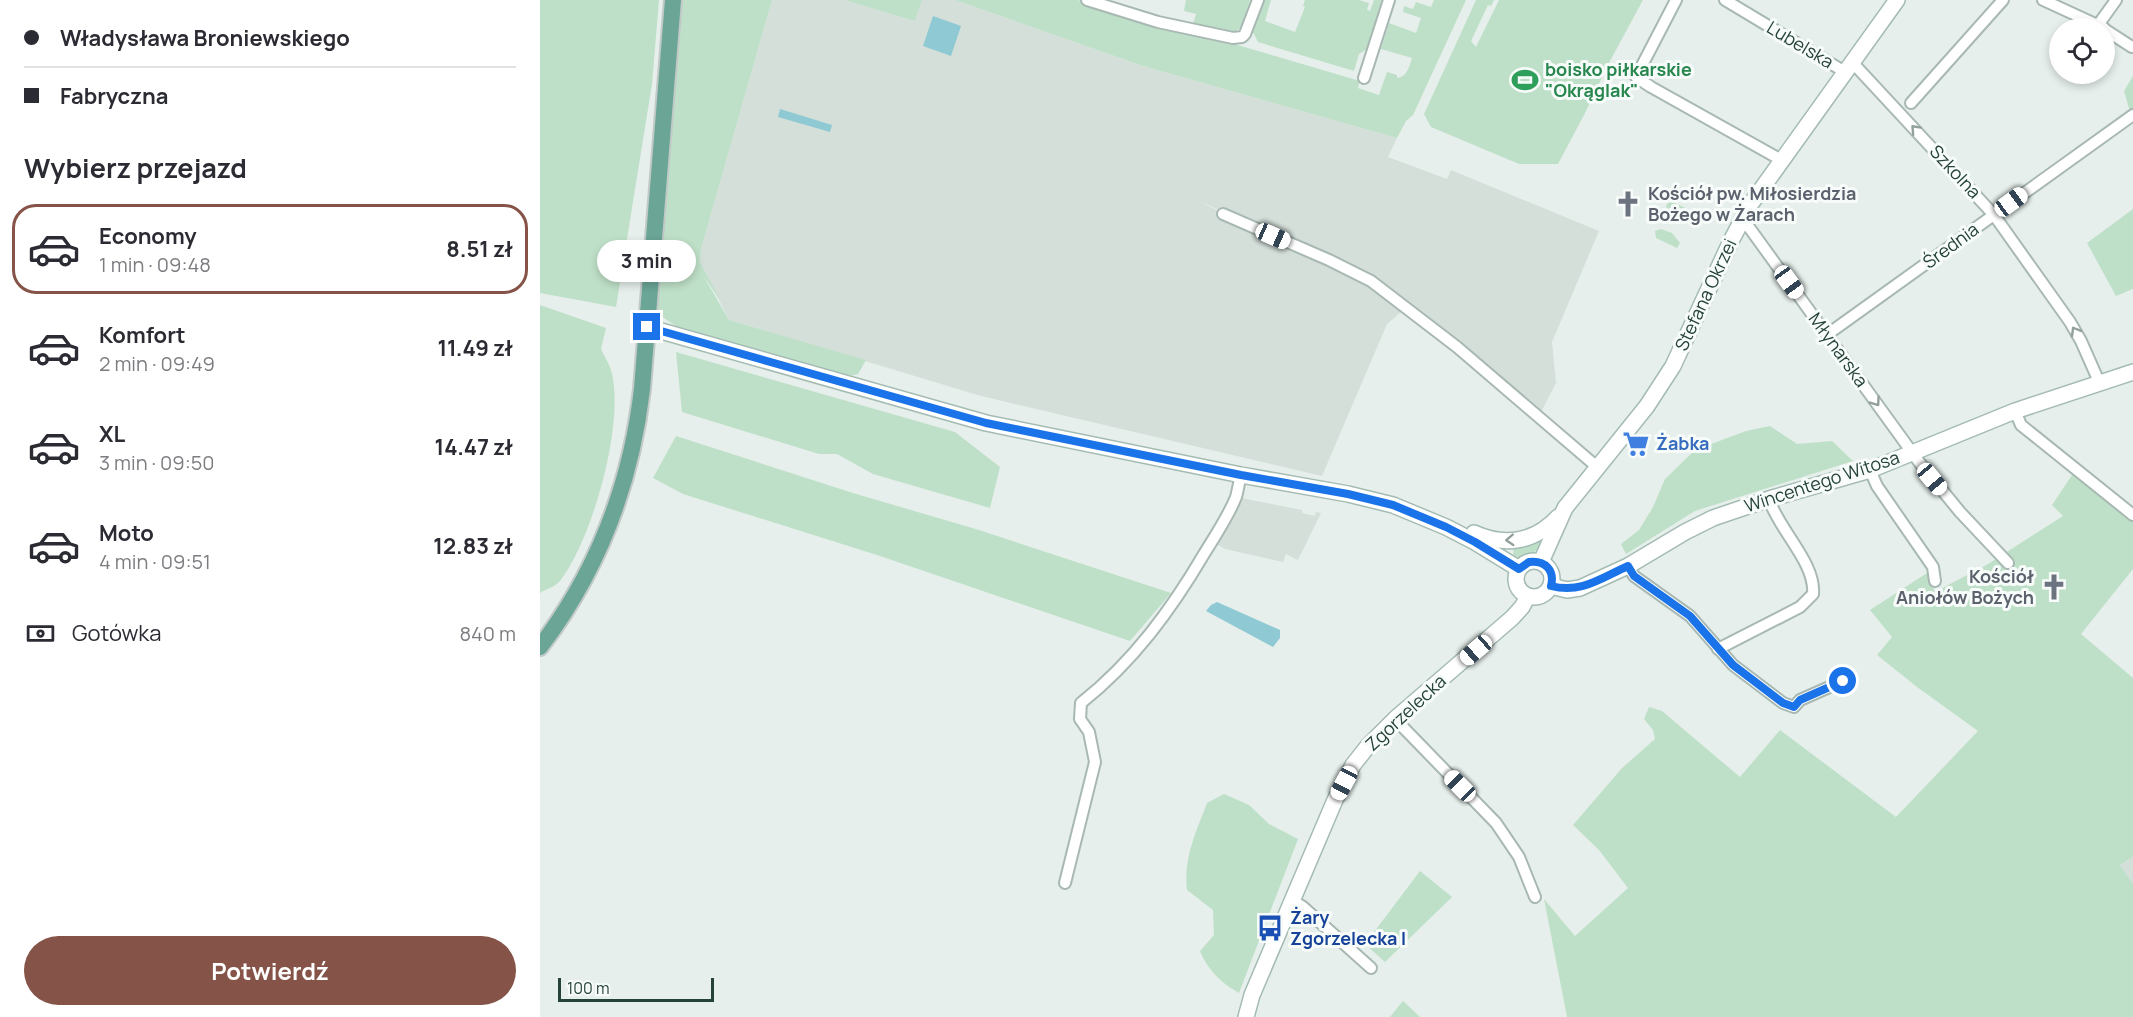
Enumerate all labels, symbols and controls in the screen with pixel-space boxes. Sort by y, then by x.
street label: Lubelska [1763,15,1838,73]
map controls [2049,18,2115,84]
button: locate [2049,18,2115,84]
text: Władysława Broniewskiego [60,23,350,53]
place label: boisko piłkarskie "Okrąglak" [1545,57,1692,102]
sports icon: boisko piłkarskie "Okrąglak" [1510,65,1540,95]
text: Fabryczna [60,81,168,111]
one-way arrow [1912,126,1923,137]
street label: Szkolna [1925,139,1987,203]
text: Wybierz przejazd [24,149,247,186]
place label: Kościół pw. Miłosierdzia Bożego w Żarach [1648,181,1856,226]
car [1991,184,2031,220]
church icon: Kościół pw. Miłosierdzia Bożego w Żarach [1613,189,1643,219]
street label: Średnia [1918,217,1983,274]
car [1253,220,1293,252]
text: Economy [99,221,197,251]
icon: car [27,222,81,276]
text: 8.51 zł [446,234,513,264]
street label: Stefana Okrzei [1669,235,1742,354]
callout: 3 min [597,240,696,282]
text: 3 min [621,247,672,274]
text: 1 min · 09:48 [99,251,211,278]
car [1771,262,1807,302]
street label: Młynarska [1804,307,1874,391]
route end [633,313,660,340]
text: Komfort [99,320,186,350]
icon: car [27,321,81,375]
one-way arrow [2071,327,2083,337]
text: 11.49 zł [437,333,513,363]
text: 2 min · 09:49 [99,350,215,377]
one-way arrow [1869,396,1880,407]
text: XL [99,419,125,449]
icon: car [27,420,81,474]
supermarket icon: Żabka [1621,429,1651,459]
place label: Żabka [1656,431,1709,455]
text: 14.47 zł [435,432,513,462]
street label: Wincentego Witosa [1741,445,1902,517]
text: 3 min · 09:50 [99,449,214,476]
car [1914,459,1950,499]
text: Moto [99,518,154,548]
icon: car [27,519,81,573]
text: 12.83 zł [433,531,513,561]
one-way arrow [1505,534,1514,547]
text: 4 min · 09:51 [99,548,211,575]
place label: Kościół Aniołów Bożych [1896,564,2034,609]
church icon: Kościół Aniołów Bożych [2039,572,2069,602]
icon: cash [24,617,57,650]
text: Gotówka [72,618,161,648]
text: 840 m [459,620,516,647]
car [1457,631,1495,669]
route start [1829,667,1856,694]
street label: Zgorzelecka [1360,669,1451,756]
car [1328,763,1360,803]
car [1441,767,1479,805]
place label: Żary Zgorzelecka I [1290,905,1406,950]
bus stop icon: Żary Zgorzelecka I [1255,913,1285,943]
button: Potwierdź [24,936,516,1005]
scale bar [558,975,714,1002]
text: 100 m [567,977,610,999]

